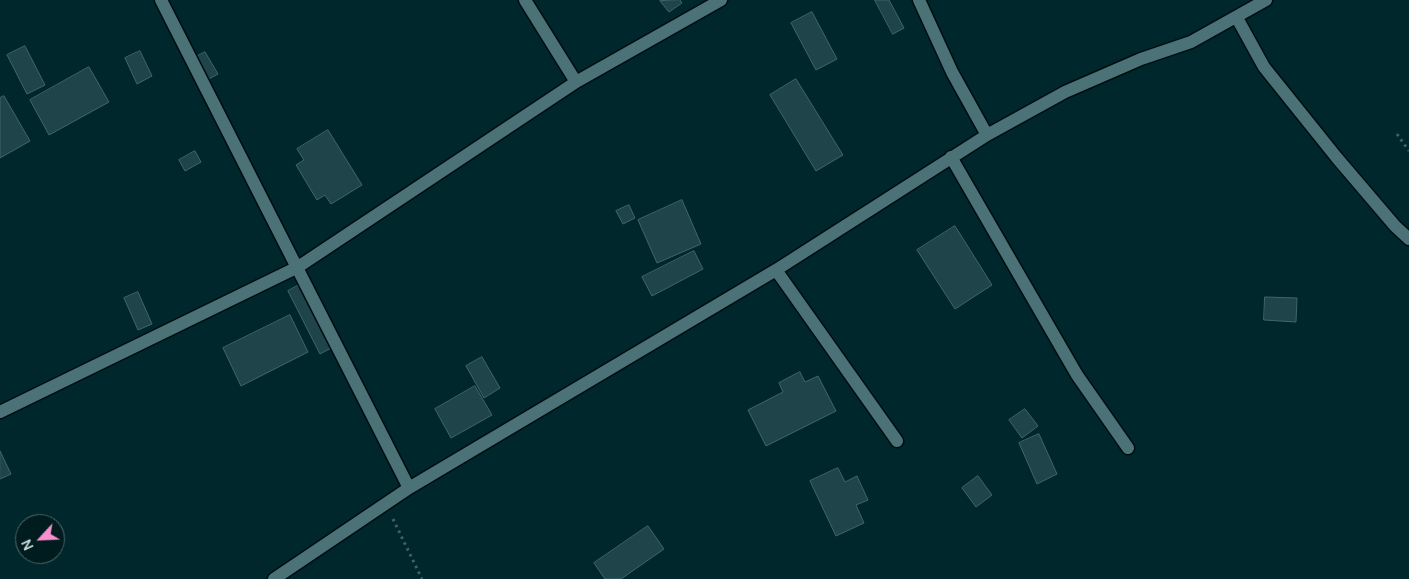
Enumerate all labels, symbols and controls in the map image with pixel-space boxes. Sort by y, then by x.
north arrow [15,514,65,564]
text: N [16,537,38,554]

